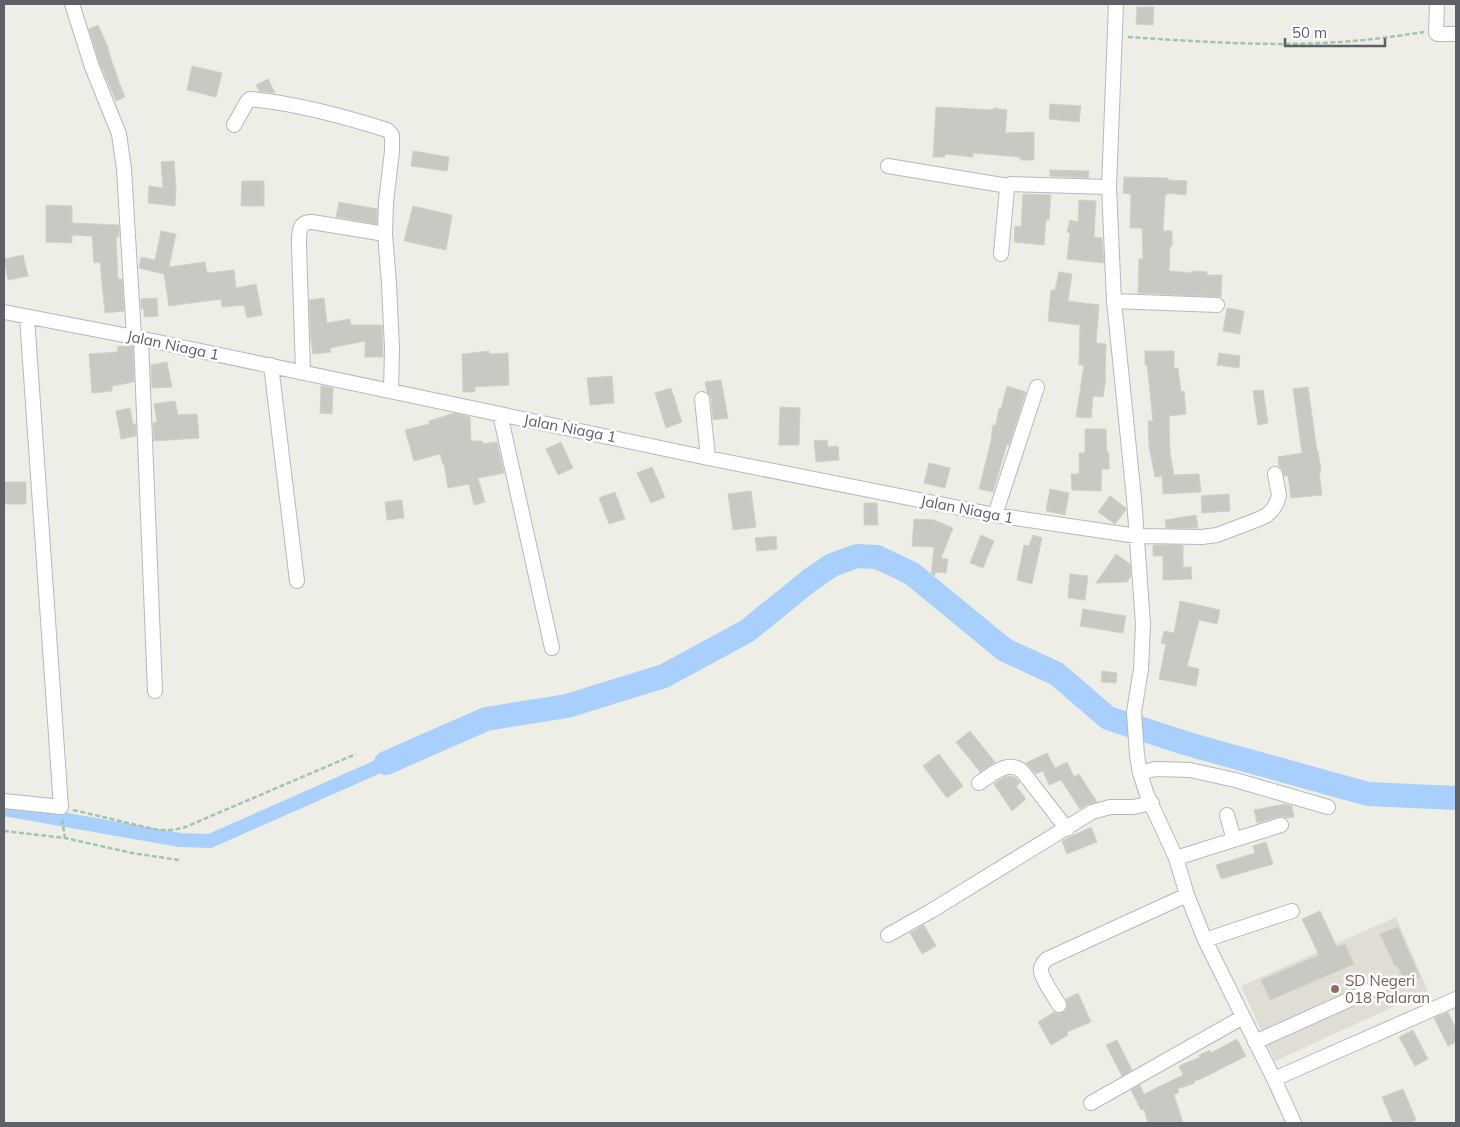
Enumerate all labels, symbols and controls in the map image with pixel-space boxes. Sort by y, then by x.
scale bar [1285,15,1385,47]
text: 50 m [1292,23,1327,42]
street label: Jalan Niaga 1 [125,326,221,364]
street label: Jalan Niaga 1 [522,410,618,446]
street label: Jalan Niaga 1 [919,491,1015,527]
place label: SD Negeri 018 Palaran [1345,971,1430,1007]
marker: SD Negeri 018 Palaran [1329,983,1341,995]

